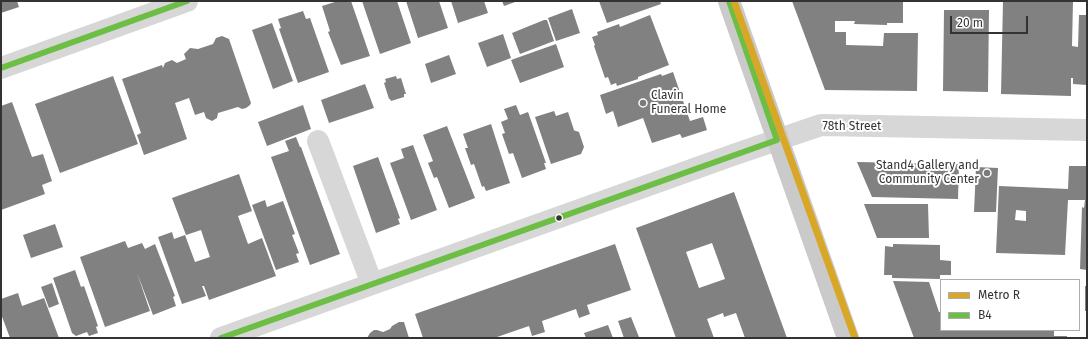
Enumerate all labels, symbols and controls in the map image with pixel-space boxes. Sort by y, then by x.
scale bar [952,8,1030,34]
text: 20 m [957,16,983,30]
place label: Clavin Funeral Home [651,89,726,117]
marker: Clavin Funeral Home [638,98,648,108]
street label: 78th Street [823,120,881,134]
place label: Stand4 Gallery and Community Center [876,159,979,187]
marker: Stand4 Gallery and Community Center [982,168,992,178]
unlabelled marker [554,213,564,223]
legend [940,279,1080,331]
text: Metro R [978,288,1020,302]
text: B4 [978,308,992,322]

